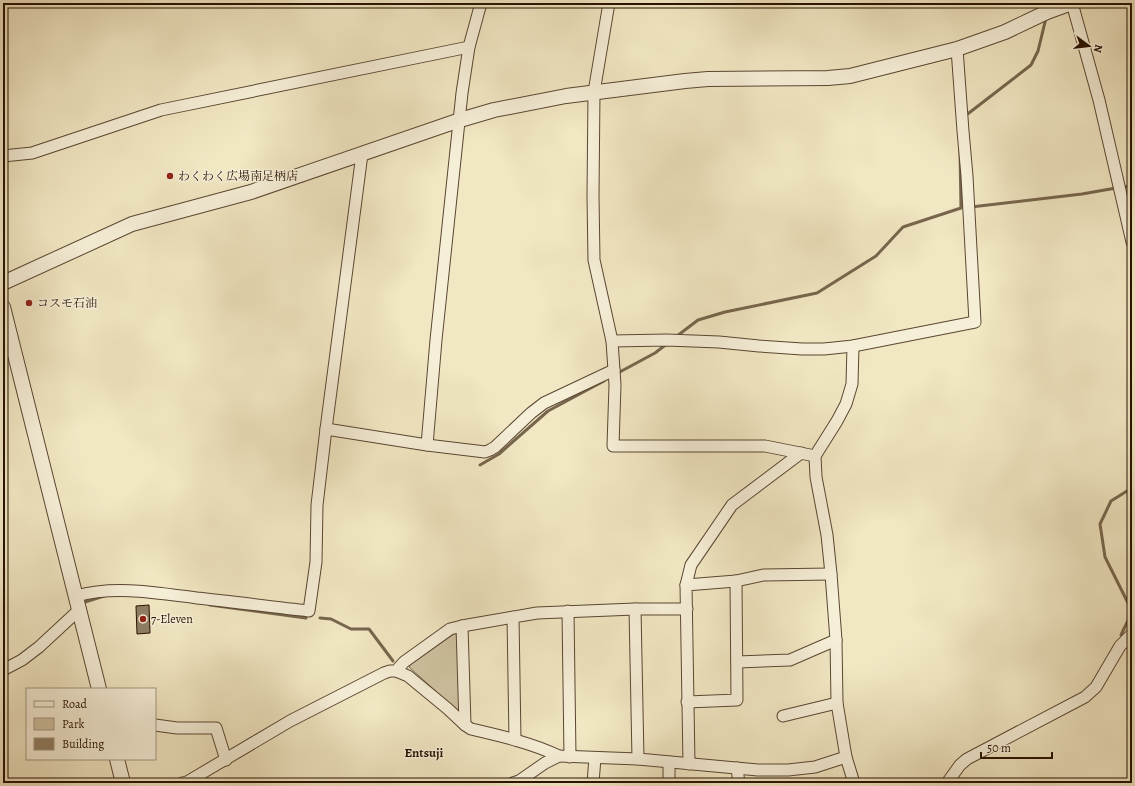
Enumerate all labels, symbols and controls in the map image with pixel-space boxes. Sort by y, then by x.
north arrow [1069,26,1109,66]
text: N [1090,43,1106,54]
place label: わくわく広場南足柄店 [178,168,298,184]
marker: わくわく広場南足柄店 [165,171,175,181]
place label: コスモ石油 [37,295,97,311]
marker: コスモ石油 [24,298,34,308]
place label: 7-Eleven [151,611,193,627]
marker: 7-Eleven [138,614,148,624]
legend [26,688,156,760]
text: Road [62,696,88,712]
text: Park [62,716,85,732]
scale bar [981,734,1052,760]
text: Building [62,736,104,752]
text: 50 m [987,740,1011,756]
district label: Entsuji [405,744,444,761]

